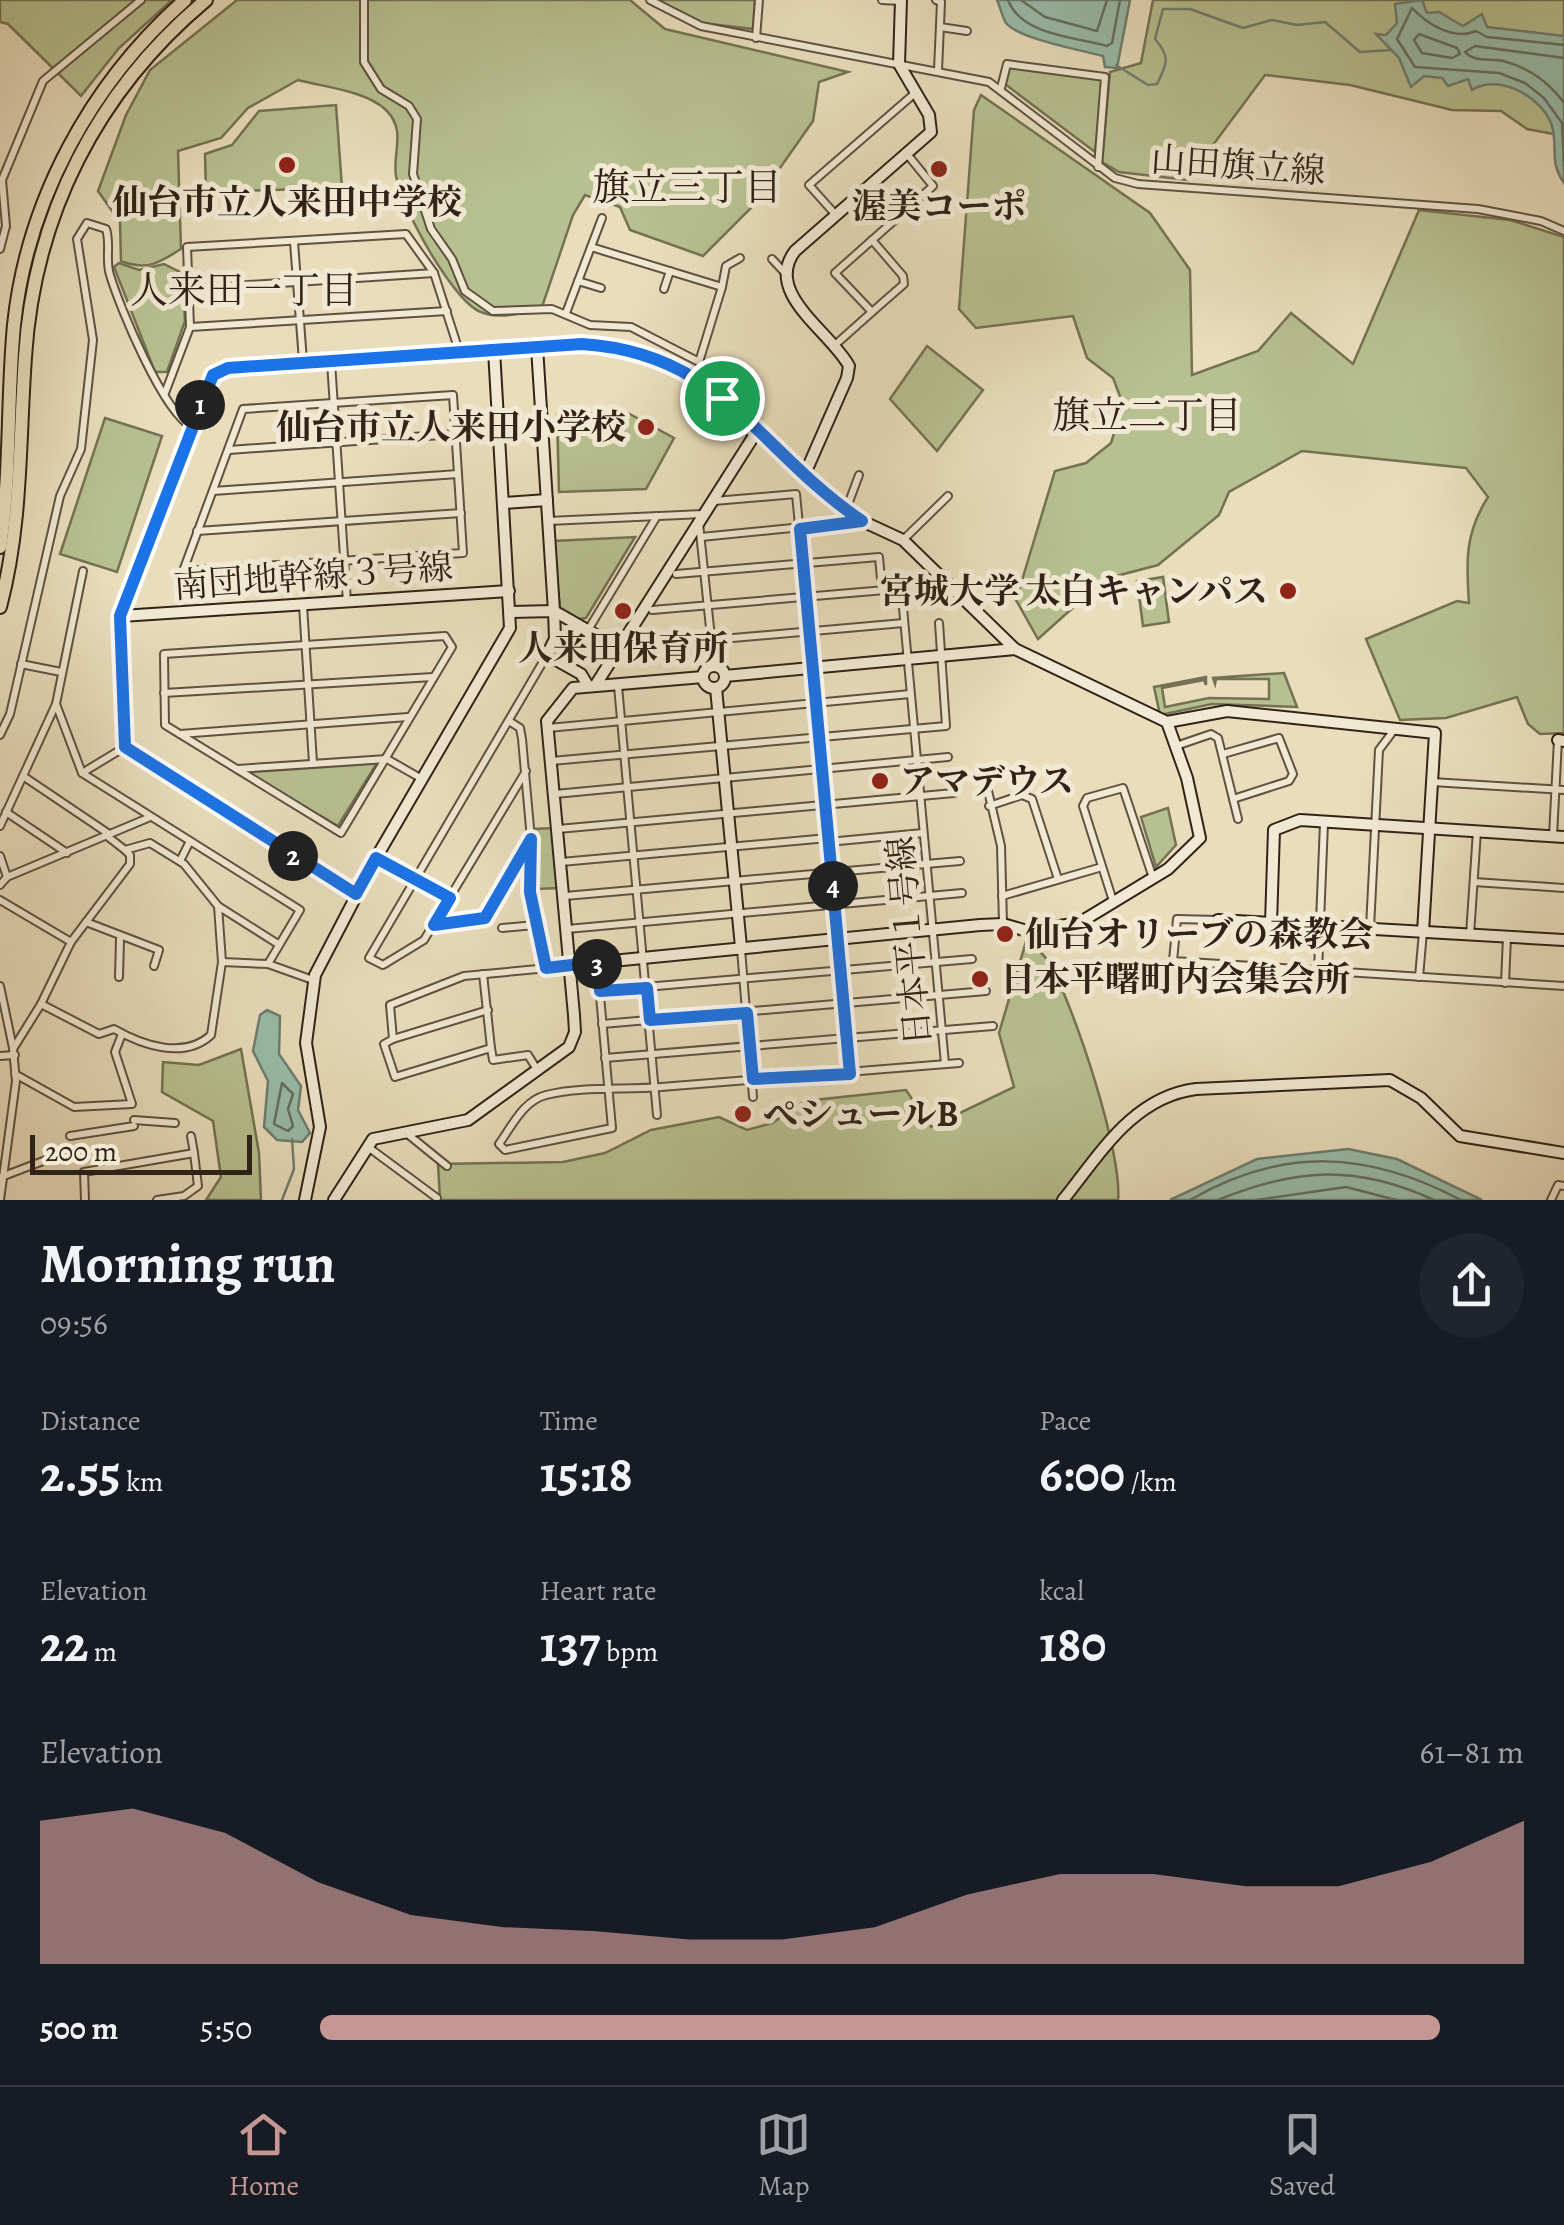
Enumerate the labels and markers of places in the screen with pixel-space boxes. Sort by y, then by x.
marker: 仙台市立人来田中学校 [276,154,298,176]
marker: 渥美コーポ [928,158,950,180]
place label: 仙台市立人来田中学校 [112,178,462,226]
place label: 渥美コーポ [851,182,1027,230]
pin [680,356,765,441]
pin: 1 [175,380,225,430]
place label: 仙台市立人来田小学校 [276,403,626,451]
marker: 仙台市立人来田小学校 [635,416,657,438]
place label: 宮城大学 太白キャンパス [879,567,1268,615]
marker: 宮城大学 太白キャンパス [1277,580,1299,602]
marker: 人来田保育所 [612,600,634,622]
place label: 人来田保育所 [518,624,728,672]
place label: アマデウス [900,757,1074,805]
marker: アマデウス [869,770,891,792]
pin: 2 [268,831,318,881]
pin: 4 [808,861,858,911]
place label: 仙台オリーブの森教会 [1025,910,1373,958]
marker: 仙台オリーブの森教会 [994,923,1016,945]
pin: 3 [572,939,622,989]
place label: 日本平曙町内会集会所 [1000,955,1350,1003]
marker: 日本平曙町内会集会所 [969,968,991,990]
place label: ぺシュールB [763,1090,959,1138]
marker: ぺシュールB [732,1103,754,1125]

